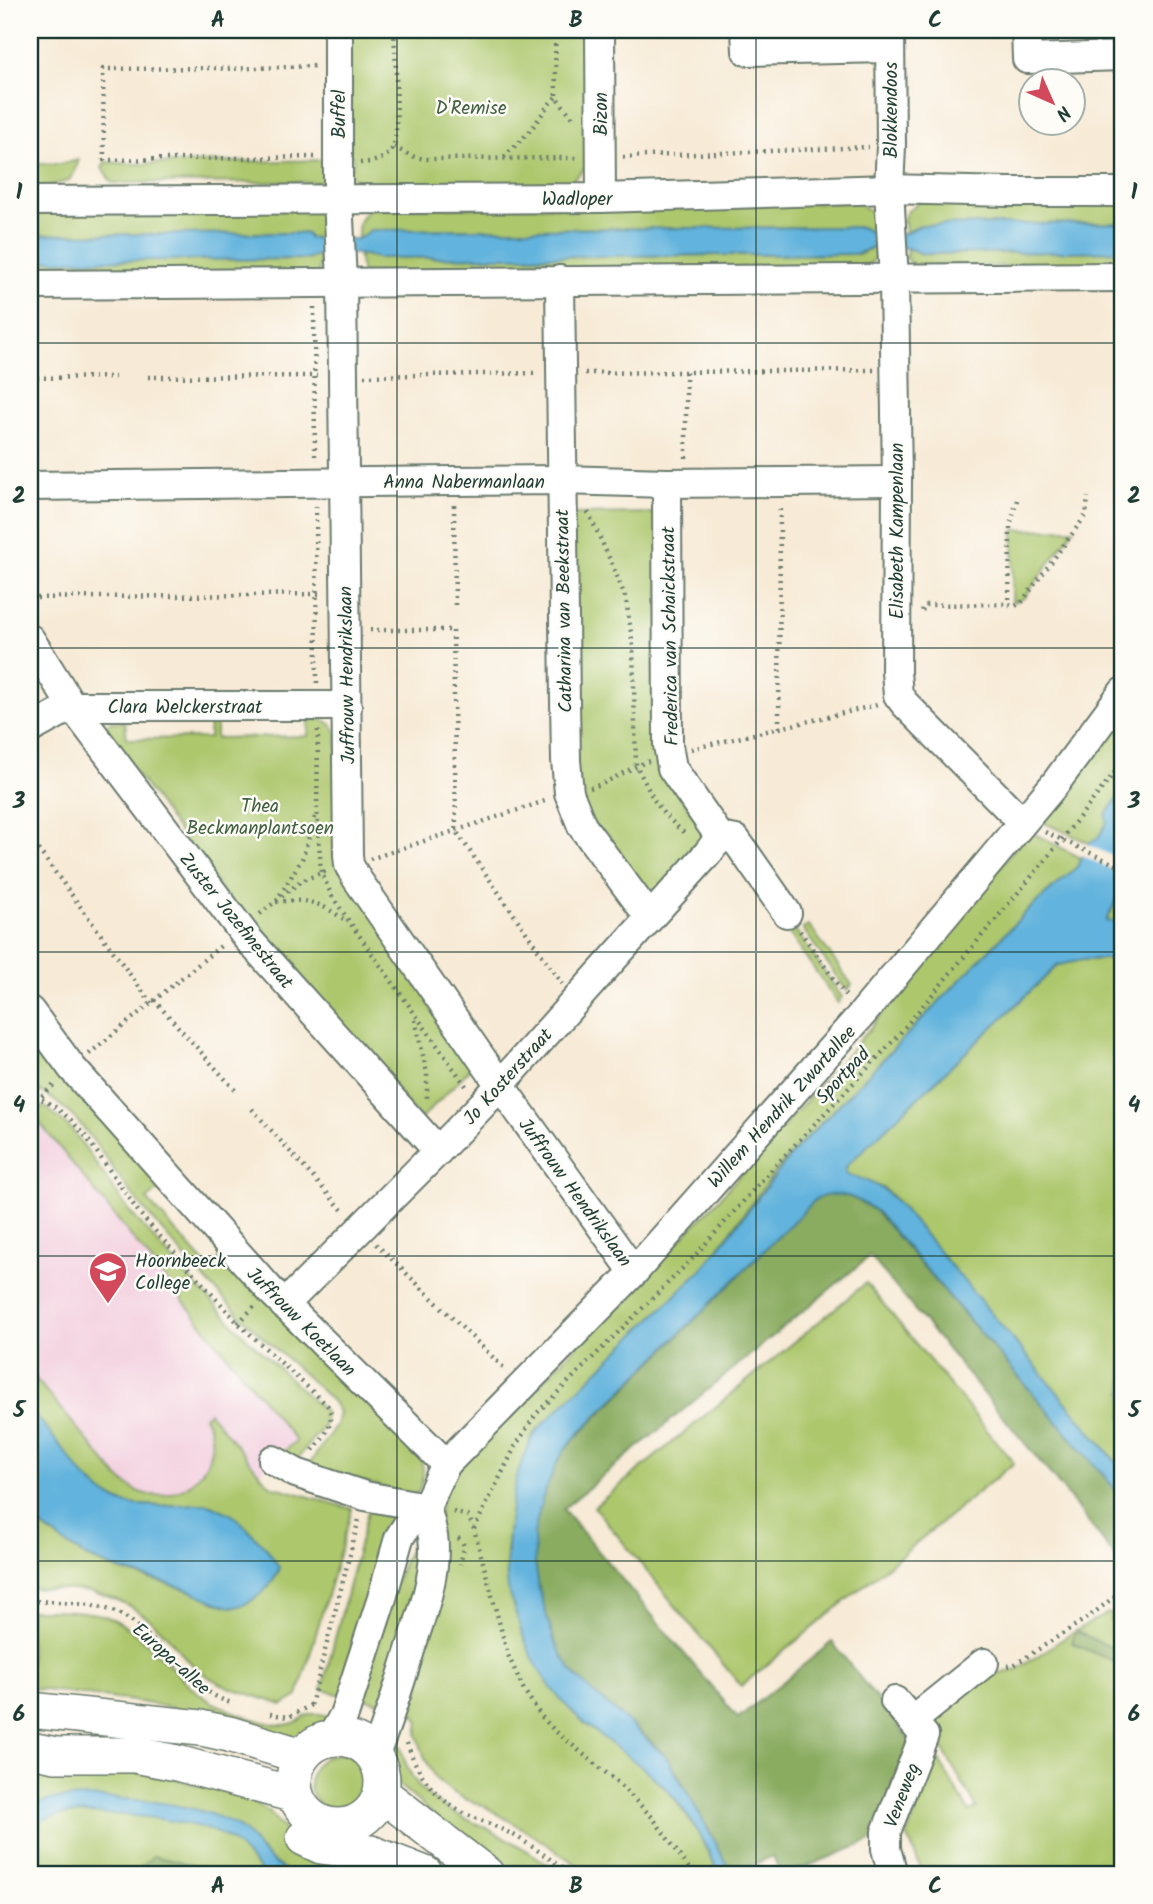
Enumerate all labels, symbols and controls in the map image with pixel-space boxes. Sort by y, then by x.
text: A [211,3,225,39]
text: B [569,3,583,39]
text: C [928,3,942,39]
street label: Blokkendoos [877,62,907,158]
north arrow [1016,66,1086,136]
street label: Buffel [325,89,355,138]
street label: Bizon [587,92,617,136]
park label: D'Remise [436,94,507,124]
text: N [1048,98,1077,127]
text: 1 [16,175,23,211]
text: 1 [1131,175,1138,211]
street label: Wadloper [542,185,614,215]
street label: Elisabeth Kampenlaan [883,443,913,619]
street label: Anna Nabermanlaan [383,468,545,498]
text: 2 [12,479,26,515]
text: 2 [1127,479,1141,515]
street label: Catharina van Beekstraat [548,508,582,713]
street label: Frederica van Schaickstraat [654,525,688,746]
street label: Juffrouw Hendrikslaan [331,586,365,764]
street label: Clara Welckerstraat [108,693,263,723]
text: 3 [12,784,26,820]
text: 3 [1127,784,1141,820]
park label: Thea Beckmanplantsoen [186,792,334,844]
street label: Zuster Jozefinestraat [171,846,301,997]
street label: Willem Hendrik Zwartallee [701,1019,864,1196]
street label: Jo Kosterstraat [456,1021,561,1133]
street label: Sportpad [809,1041,878,1112]
text: 4 [13,1088,26,1124]
text: 4 [1128,1088,1141,1124]
street label: Juffrouw Hendrikslaan [510,1112,639,1274]
place label: Hoornbeeck College [135,1247,226,1299]
school or university icon: Hoornbeeck College [87,1250,129,1305]
street label: Juffrouw Koetlaan [239,1261,362,1384]
text: 5 [12,1393,27,1429]
text: 5 [1127,1393,1142,1429]
street label: Europa-allee [125,1616,217,1703]
text: 6 [13,1697,25,1733]
text: 6 [1128,1697,1140,1733]
street label: Veneweg [877,1759,929,1833]
text: A [211,1869,225,1904]
text: B [569,1869,583,1904]
text: C [928,1869,942,1904]

